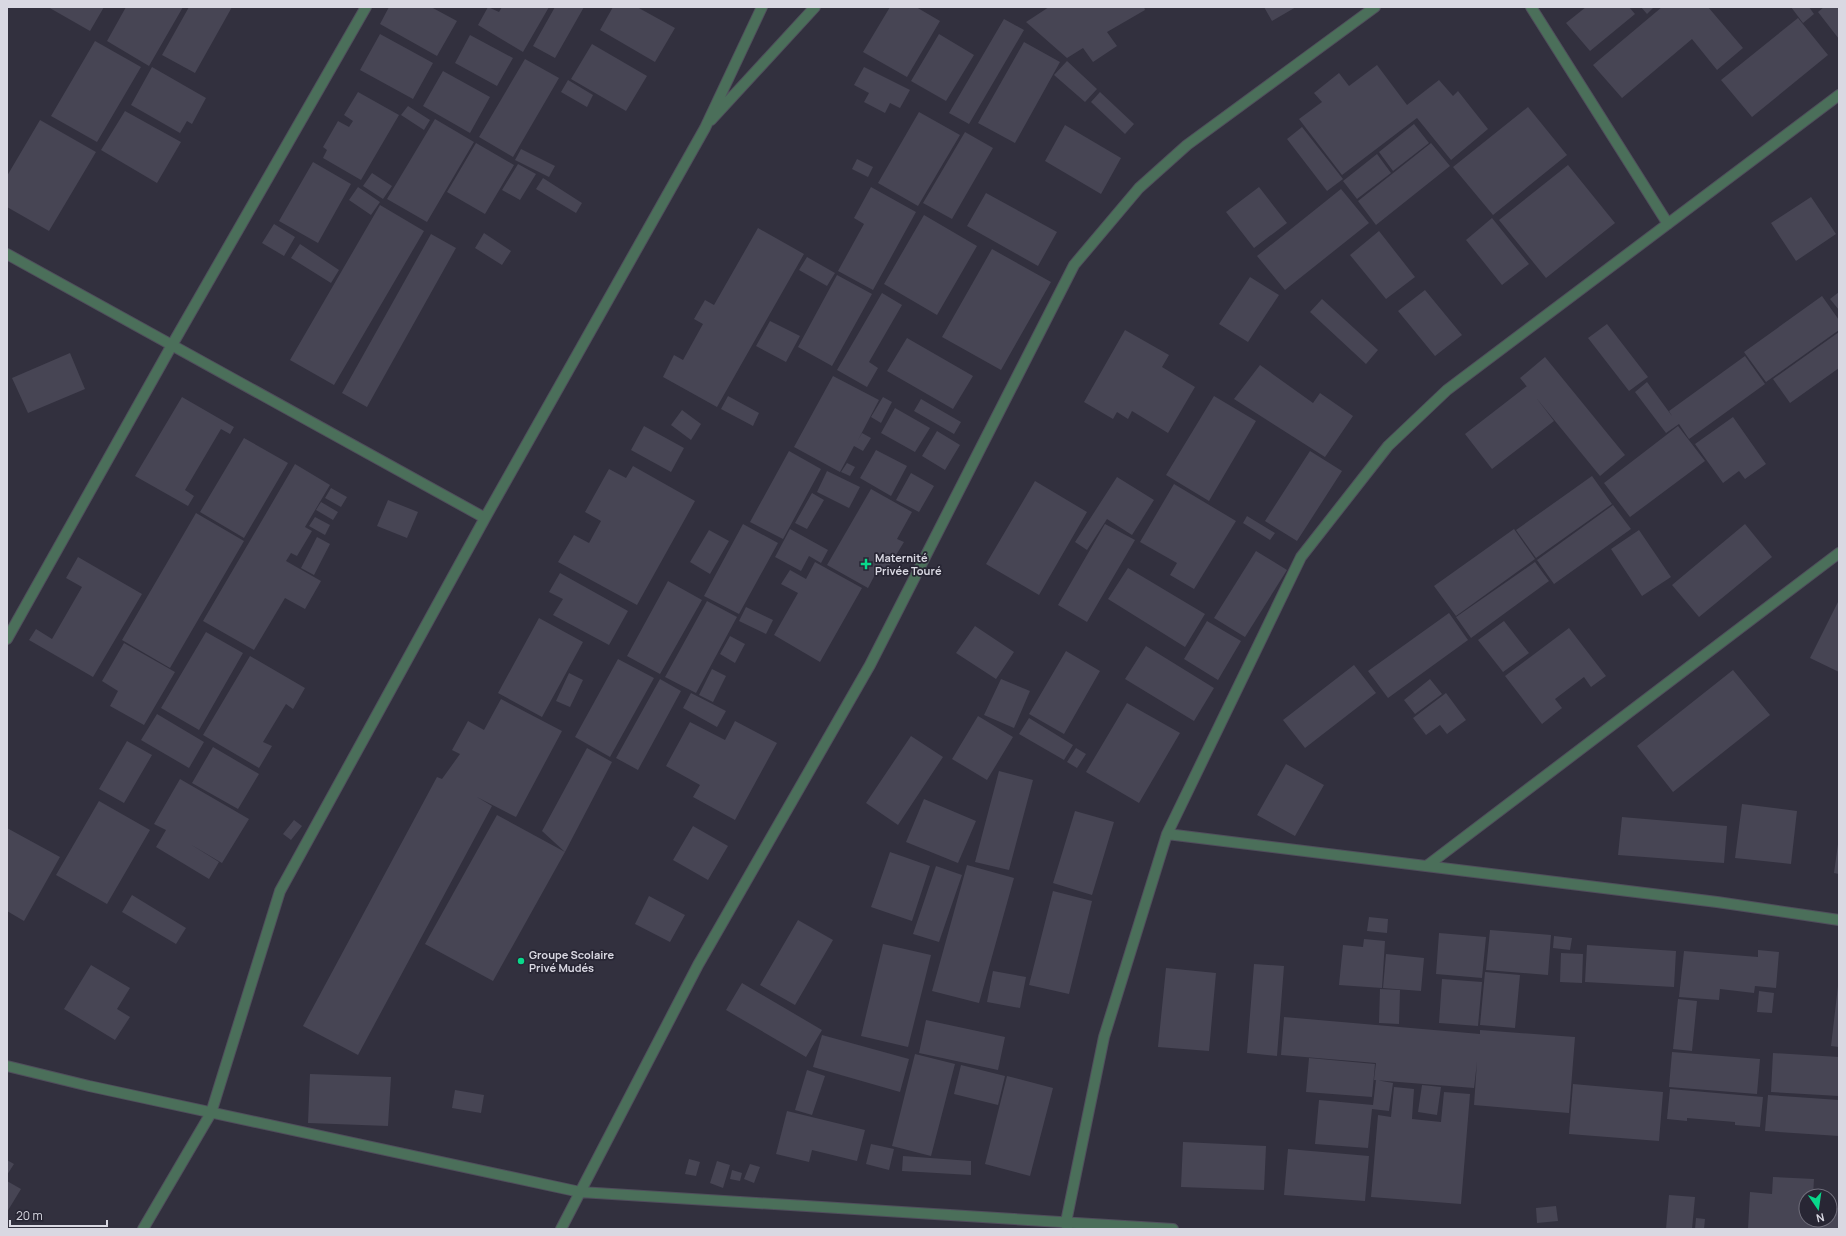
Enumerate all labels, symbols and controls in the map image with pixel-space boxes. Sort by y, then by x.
place label: Maternité Privée Touré [875,550,942,578]
marker: Maternité Privée Touré [860,558,872,570]
place label: Groupe Scolaire Privé Mudés [529,947,615,975]
marker: Groupe Scolaire Privé Mudés [516,956,526,966]
north arrow [1798,1188,1838,1228]
scale bar [10,1202,107,1228]
text: 20 m [16,1207,43,1224]
text: N [1815,1210,1826,1226]

